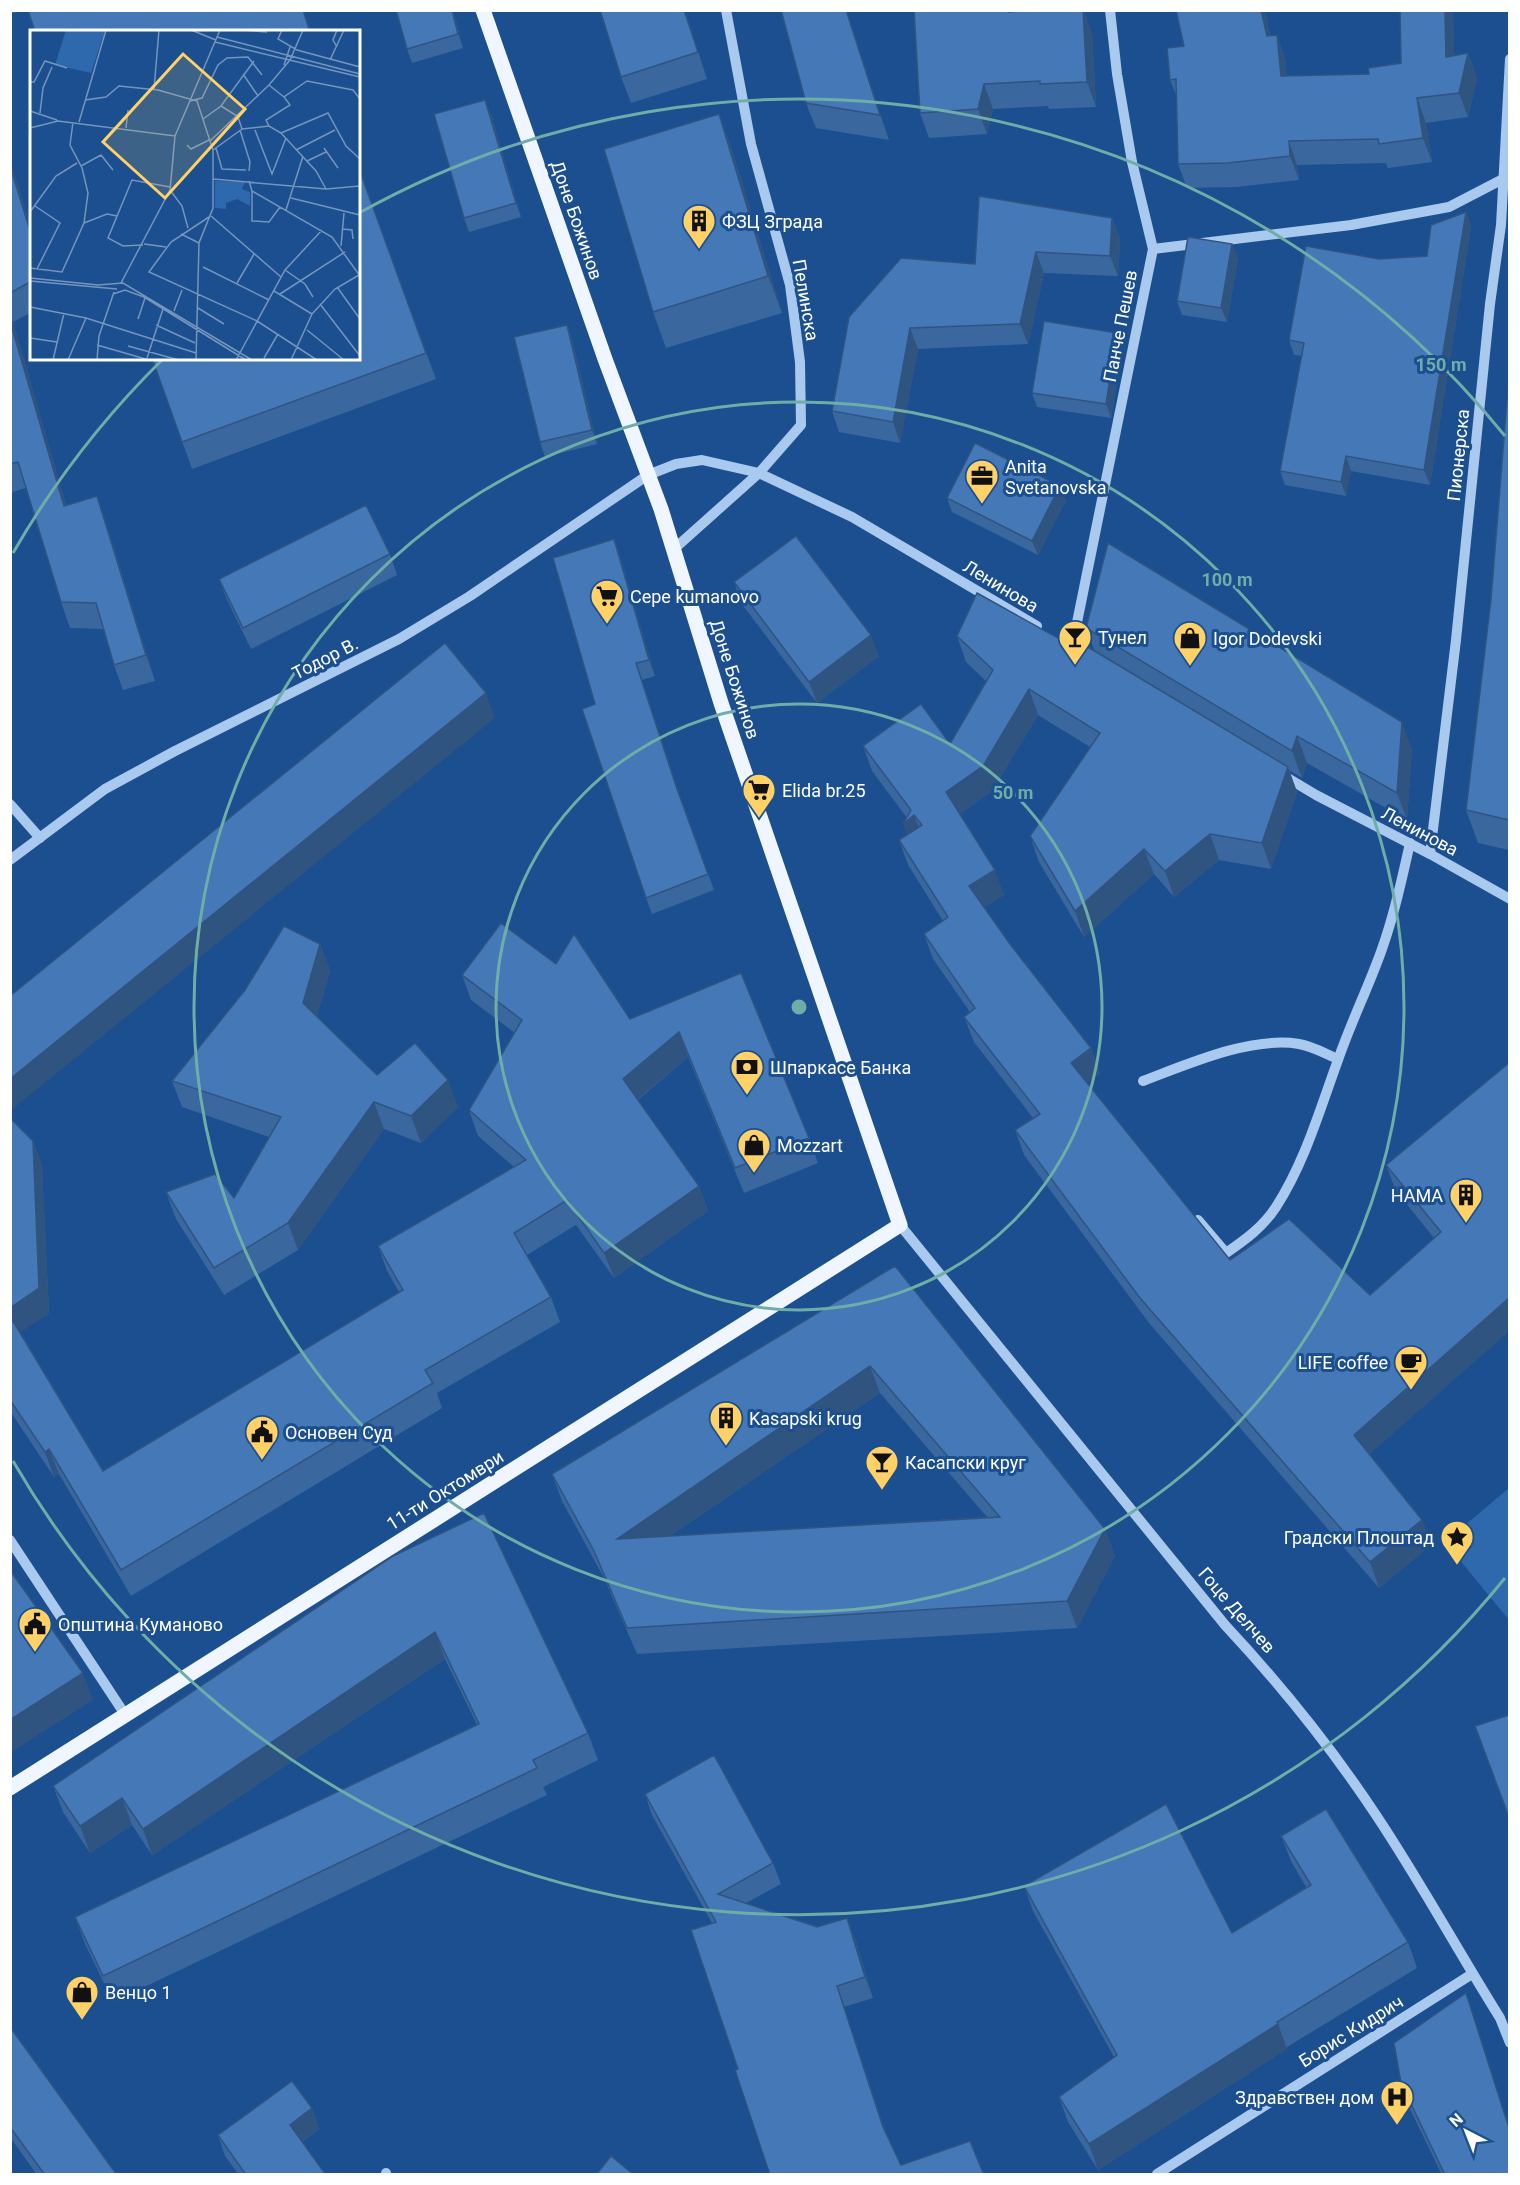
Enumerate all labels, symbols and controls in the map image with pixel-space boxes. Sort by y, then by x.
inset map [30,30,360,360]
street label: Доне Божинов [547,158,607,282]
building icon: ФЗЦ Зграда [681,203,717,250]
place label: ФЗЦ Зграда [722,211,823,232]
street label: Пелинска [788,258,824,342]
street label: Панче Пешев [1099,268,1141,384]
text: 150 m [1415,354,1467,375]
street label: Пионерска [1443,408,1473,502]
place label: Anita Svetanovska [1005,456,1107,498]
office icon: Anita Svetanovska [964,458,1000,505]
street label: Ленинова [960,555,1042,617]
text: 100 m [1201,569,1253,590]
supermarket icon: Cepe kumanovo [589,578,625,625]
place label: Cepe kumanovo [630,586,759,607]
street label: Доне Божинов [706,616,764,742]
bar icon: Тунел [1057,619,1093,666]
shop icon: Igor Dodevski [1172,620,1208,667]
place label: Тунел [1098,627,1147,648]
place label: Igor Dodevski [1213,628,1322,649]
street label: Тодор В. [289,632,361,684]
supermarket icon: Elida br.25 [741,772,777,819]
place label: Elida br.25 [782,780,866,801]
text: 50 m [993,782,1033,803]
street label: Ленинова [1378,802,1462,860]
centre of rings [789,997,809,1017]
bank icon: Шпаркасе Банка [729,1049,765,1096]
place label: Шпаркасе Банка [770,1057,911,1078]
shop icon: Mozzart [736,1127,772,1174]
place label: Mozzart [777,1135,843,1156]
building icon: НАМА [1448,1177,1484,1224]
place label: НАМА [1391,1185,1443,1206]
cafe icon: LIFE coffee [1393,1344,1429,1391]
place label: LIFE coffee [1298,1352,1388,1373]
building icon: Kasapski krug [708,1400,744,1447]
place label: Kasapski krug [749,1408,862,1429]
public building icon: Основен Суд [244,1414,280,1461]
place label: Основен Суд [285,1422,393,1443]
bar icon: Касапски круг [864,1444,900,1491]
street label: 11-ти Октомври [383,1446,507,1534]
place label: Касапски круг [905,1452,1026,1473]
place icon: Градски Плоштад [1439,1519,1475,1566]
place label: Градски Плоштад [1284,1527,1434,1548]
street label: Гоце Делчев [1194,1563,1280,1657]
public building icon: Општина Куманово [17,1606,53,1653]
place label: Општина Куманово [58,1614,223,1635]
shop icon: Венцо 1 [64,1974,100,2021]
place label: Венцо 1 [105,1982,172,2003]
street label: Борис Кидрич [1295,1991,1407,2071]
hospital icon: Здравствен дом [1379,2079,1415,2126]
place label: Здравствен дом [1235,2087,1374,2108]
north arrow [1436,2101,1496,2161]
text: N [1446,2109,1467,2131]

